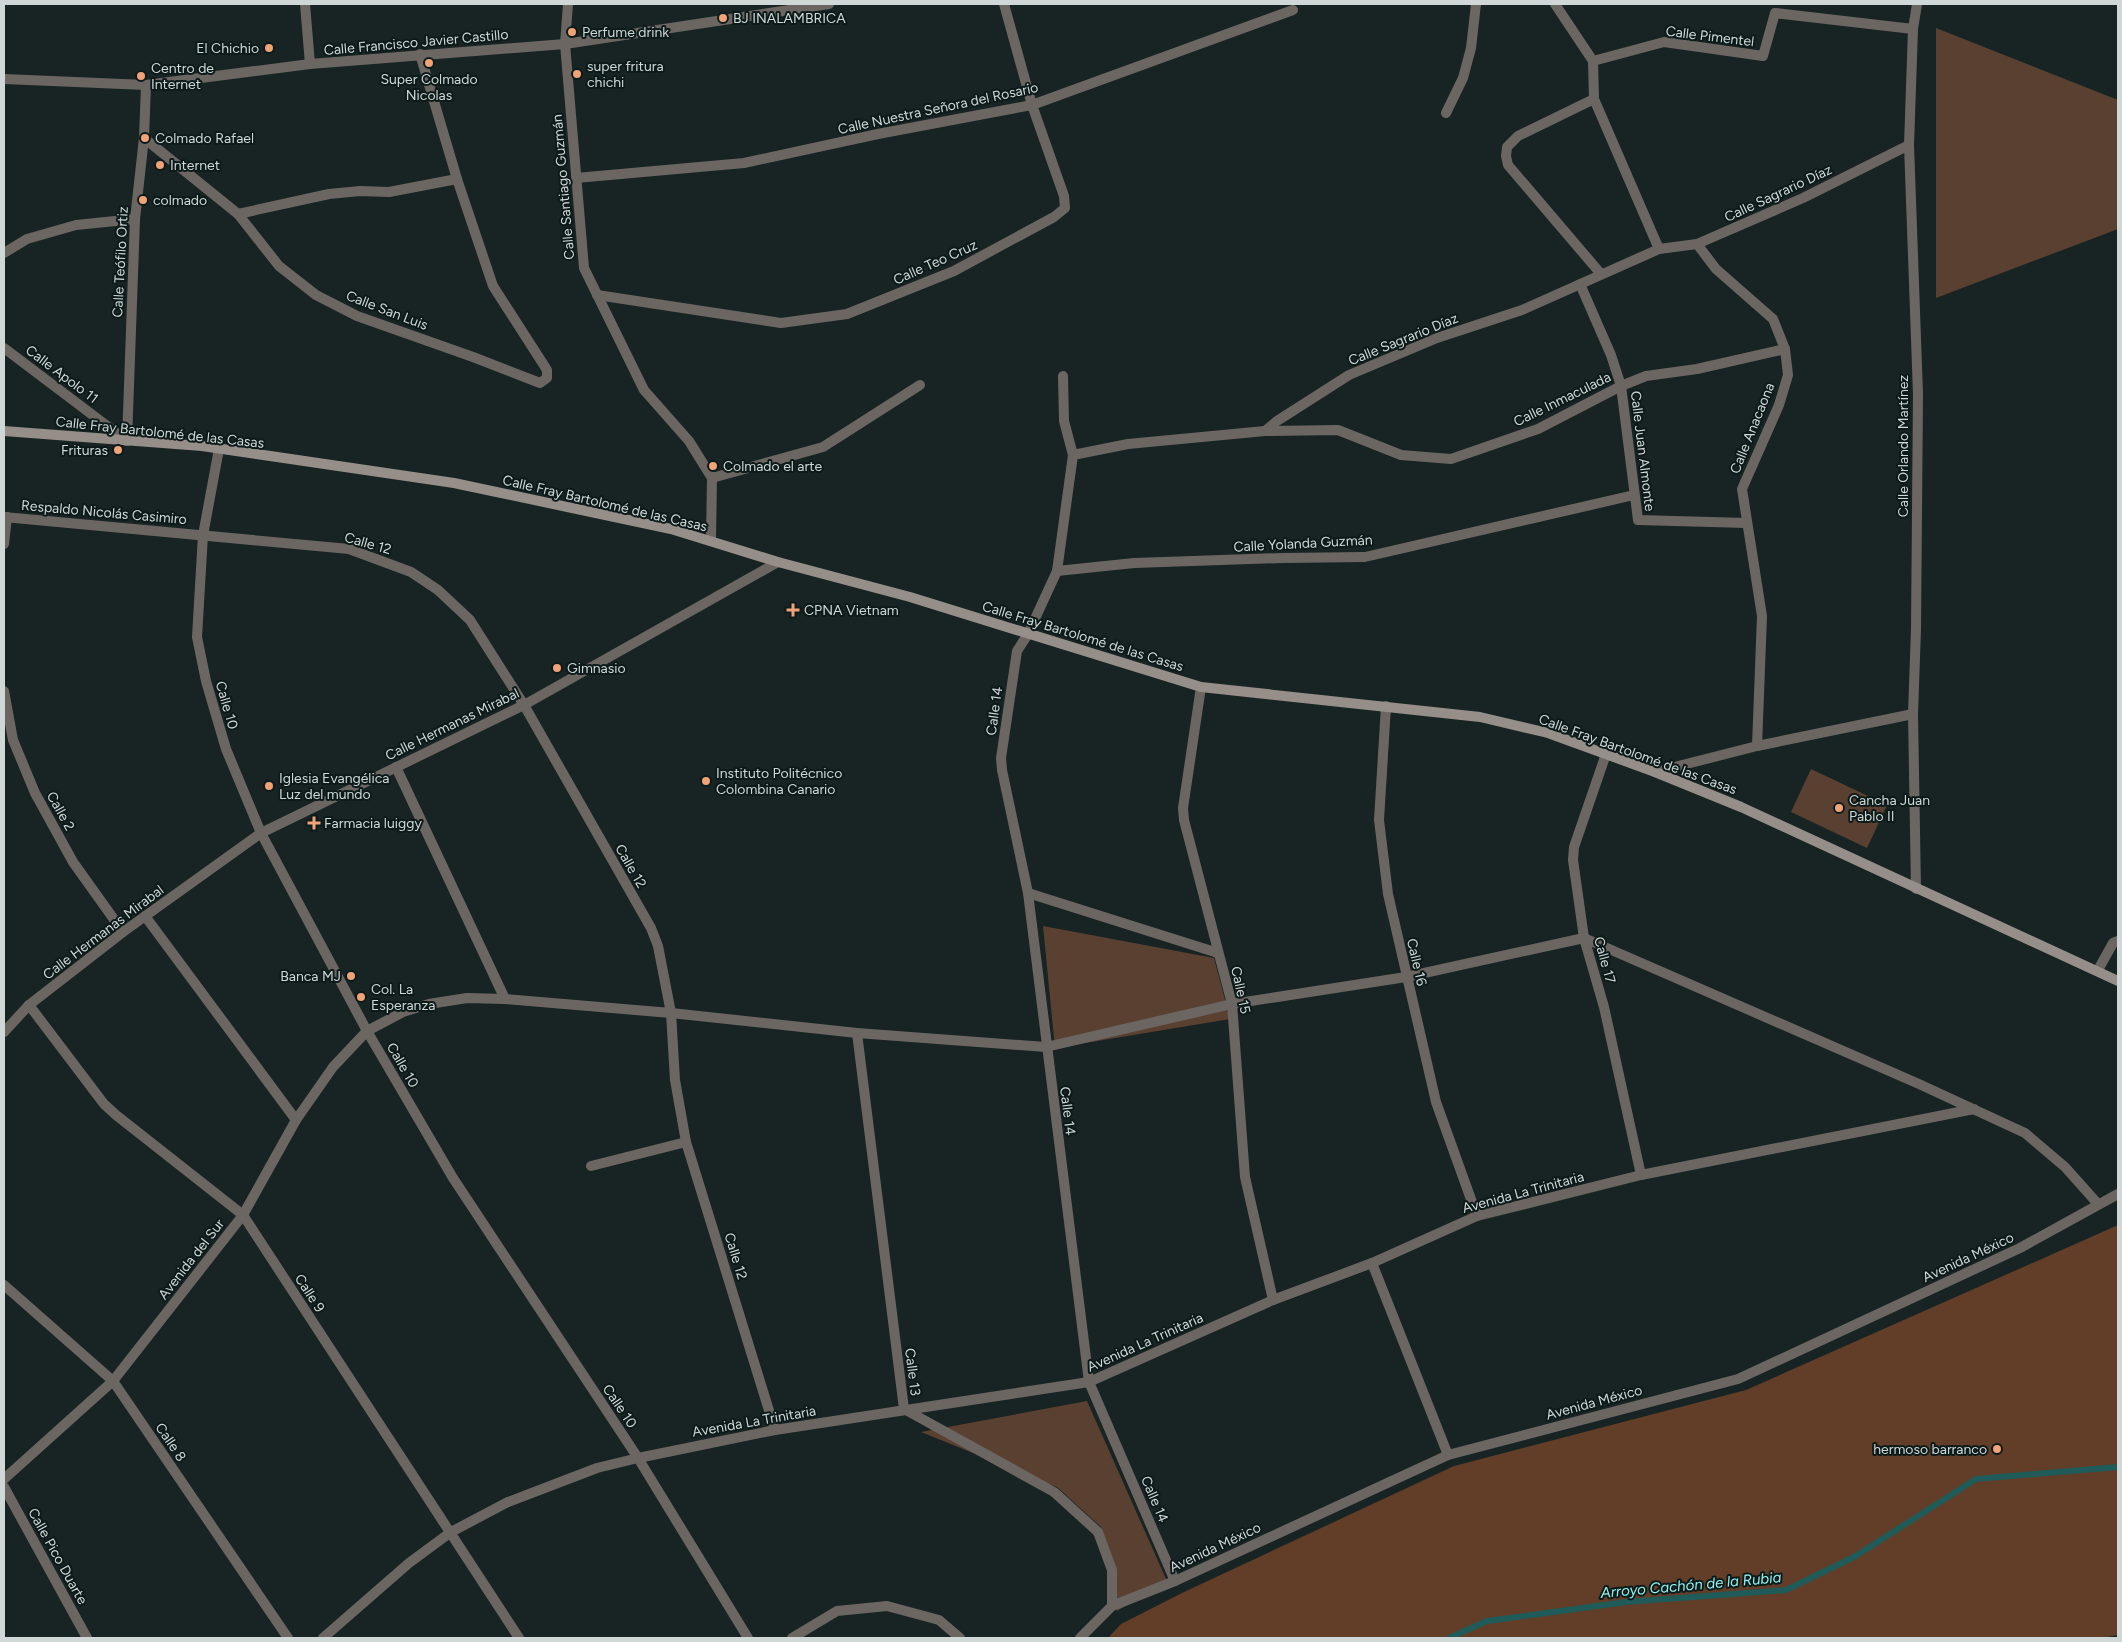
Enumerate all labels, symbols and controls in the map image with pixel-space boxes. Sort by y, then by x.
place label: BJ INALAMBRICA [733,10,846,27]
marker: BJ INALAMBRICA [717,12,729,24]
street label: Calle Pimentel [1665,23,1755,50]
place label: Perfume drink [582,24,669,41]
street label: Calle Francisco Javier Castillo [323,26,509,59]
marker: Perfume drink [566,26,578,38]
place label: El Chichio [196,40,259,57]
marker: El Chichio [263,42,275,54]
marker: Super Colmado Nicolas [423,57,435,69]
place label: super fritura chichi [587,58,664,91]
place label: Centro de Internet [151,60,214,93]
marker: super fritura chichi [571,68,583,80]
marker: Centro de Internet [135,70,147,82]
place label: Super Colmado Nicolas [380,71,478,104]
street label: Calle Nuestra Señora del Rosario [836,79,1040,138]
street label: Calle Santiago Guzmán [549,113,578,260]
place label: Colmado Rafael [155,130,254,147]
marker: Colmado Rafael [139,132,151,144]
place label: Internet [170,157,220,174]
marker: Internet [154,159,166,171]
street label: Calle Sagrario Díaz [1722,161,1835,226]
place label: colmado [153,192,207,209]
marker: colmado [137,194,149,206]
street label: Calle Teófilo Ortiz [109,206,132,318]
street label: Calle Teo Cruz [891,236,980,289]
street label: Calle San Luis [343,287,430,334]
street label: Calle Sagrario Díaz [1346,310,1461,369]
street label: Calle Apolo 11 [22,342,101,407]
street label: Calle Inmaculada [1511,369,1614,430]
street label: Calle Orlando Martínez [1895,375,1912,517]
street label: Calle Anacaona [1726,380,1778,476]
street label: Calle Juan Almonte [1627,390,1658,513]
street label: Calle Fray Bartolomé de las Casas [55,413,265,452]
place label: Frituras [61,442,108,459]
marker: Frituras [112,444,124,456]
place label: Colmado el arte [723,458,822,475]
marker: Colmado el arte [707,460,719,472]
street label: Calle Fray Bartolomé de las Casas [501,472,709,535]
street label: Respaldo Nicolás Casimiro [20,497,187,528]
street label: Calle 12 [342,529,393,558]
street label: Calle Yolanda Guzmán [1233,531,1373,556]
street label: Calle Fray Bartolomé de las Casas [980,598,1186,675]
place label: CPNA Vietnam [804,602,899,619]
marker: CPNA Vietnam [786,603,800,617]
place label: Gimnasio [567,660,626,677]
marker: Gimnasio [551,662,563,674]
street label: Calle 10 [212,679,241,731]
street label: Calle Hermanas Mirabal [383,685,522,764]
street label: Calle 14 [983,685,1006,737]
street label: Calle Fray Bartolomé de las Casas [1536,711,1739,798]
place label: Instituto Politécnico Colombina Canario [716,765,842,798]
place label: Iglesia Evangélica Luz del mundo [279,770,389,803]
marker: Instituto Politécnico Colombina Canario [700,775,712,787]
marker: Iglesia Evangélica Luz del mundo [263,780,275,792]
street label: Calle 2 [43,789,78,834]
place label: Cancha Juan Pablo II [1849,792,1930,825]
marker: Cancha Juan Pablo II [1833,802,1845,814]
place label: Farmacia luiggy [324,815,422,832]
marker: Farmacia luiggy [308,817,320,829]
street label: Calle 12 [611,841,650,891]
street label: Calle Hermanas Mirabal [40,881,167,983]
street label: Calle 17 [1590,935,1619,986]
street label: Calle 16 [1403,937,1430,988]
street label: Calle 15 [1227,965,1254,1016]
place label: Banca MJ [280,968,341,985]
marker: Banca MJ [345,970,357,982]
place label: Col. La Esperanza [371,981,435,1014]
marker: Col. La Esperanza [355,991,367,1003]
street label: Calle 10 [383,1040,422,1091]
street label: Calle 14 [1056,1086,1079,1137]
street label: Avenida La Trinitaria [1460,1168,1586,1217]
street label: Avenida del Sur [155,1215,228,1303]
street label: Avenida México [1920,1229,2017,1286]
street label: Calle 12 [720,1231,751,1282]
street label: Calle 9 [291,1271,328,1316]
street label: Avenida La Trinitaria [1084,1309,1206,1376]
street label: Calle 13 [901,1347,924,1397]
street label: Calle 10 [599,1381,640,1431]
street label: Avenida México [1544,1381,1644,1424]
street label: Avenida La Trinitaria [691,1402,817,1441]
street label: Calle 8 [151,1420,190,1465]
place label: hermoso barranco [1873,1441,1987,1458]
marker: hermoso barranco [1991,1443,2003,1455]
street label: Calle 14 [1137,1473,1172,1525]
street label: Calle Pico Duarte [24,1505,91,1608]
street label: Avenida México [1167,1519,1264,1576]
water label: Arroyo Cachón de la Rubia [1599,1568,1782,1602]

